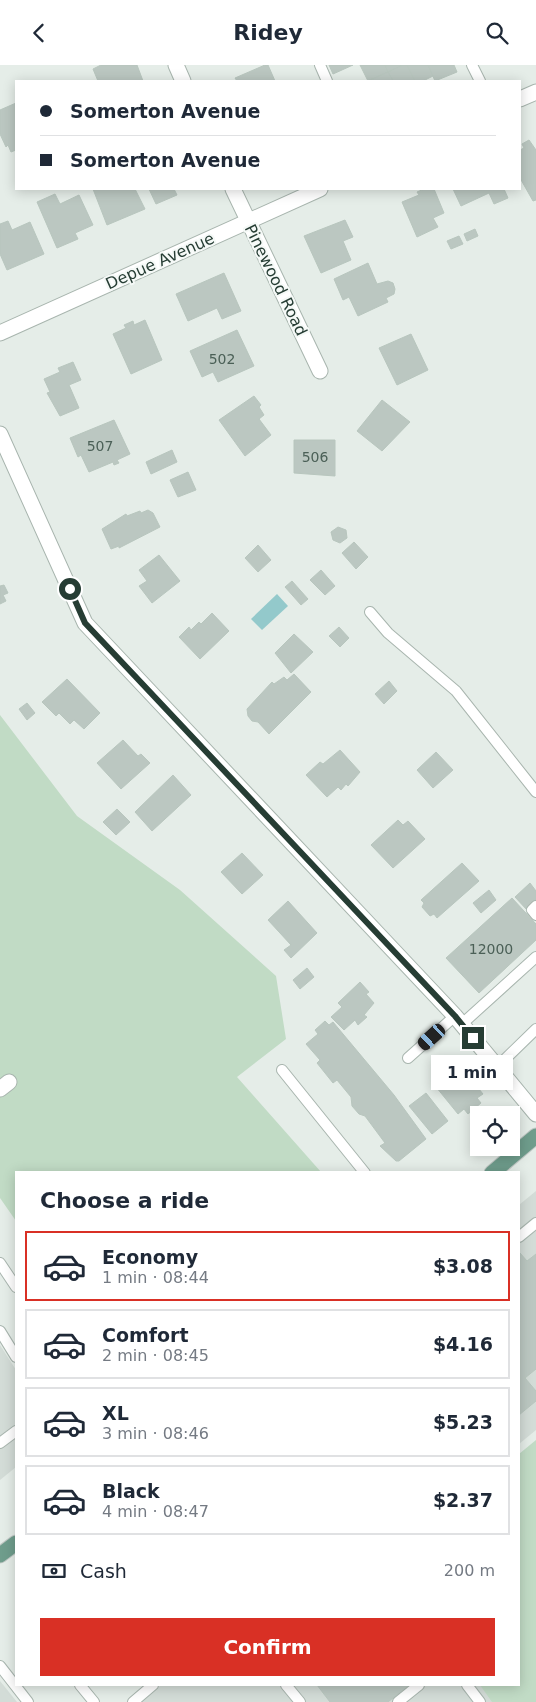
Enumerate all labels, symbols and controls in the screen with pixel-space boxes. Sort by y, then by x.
icon: back [25,19,53,47]
icon: search [483,19,511,47]
text: Ridey [233,20,303,45]
text: Somerton Avenue [70,100,260,122]
text: Somerton Avenue [70,149,260,171]
street label: Pinewood Road [241,221,311,339]
street label: Depue Avenue [103,229,217,293]
house number: 502 [209,351,235,367]
house number: 507 [87,438,113,454]
house number: 506 [302,449,328,465]
route start [59,578,81,600]
house number: 12000 [469,941,513,957]
car [415,1021,448,1053]
route end [462,1027,484,1049]
callout: 1 min [432,1055,514,1091]
text: 1 min [447,1063,497,1082]
map controls [470,1106,520,1156]
button: locate [470,1106,520,1156]
text: Choose a ride [40,1188,209,1213]
icon: car [42,1244,87,1289]
text: Economy [102,1246,198,1268]
text: $3.08 [433,1255,493,1277]
text: 1 min · 08:44 [102,1268,209,1287]
icon: car [42,1322,87,1367]
text: Comfort [102,1324,189,1346]
text: $4.16 [433,1333,493,1355]
text: 2 min · 08:45 [102,1346,209,1365]
icon: car [42,1400,87,1445]
text: XL [102,1402,129,1424]
text: $5.23 [433,1411,493,1433]
text: 3 min · 08:46 [102,1424,209,1443]
icon: car [42,1478,87,1523]
text: Black [102,1480,160,1502]
text: $2.37 [433,1489,493,1511]
text: 4 min · 08:47 [102,1502,209,1521]
icon: cash [40,1557,68,1585]
text: Cash [80,1560,127,1582]
text: 200 m [444,1561,495,1580]
button: Confirm [40,1618,495,1676]

